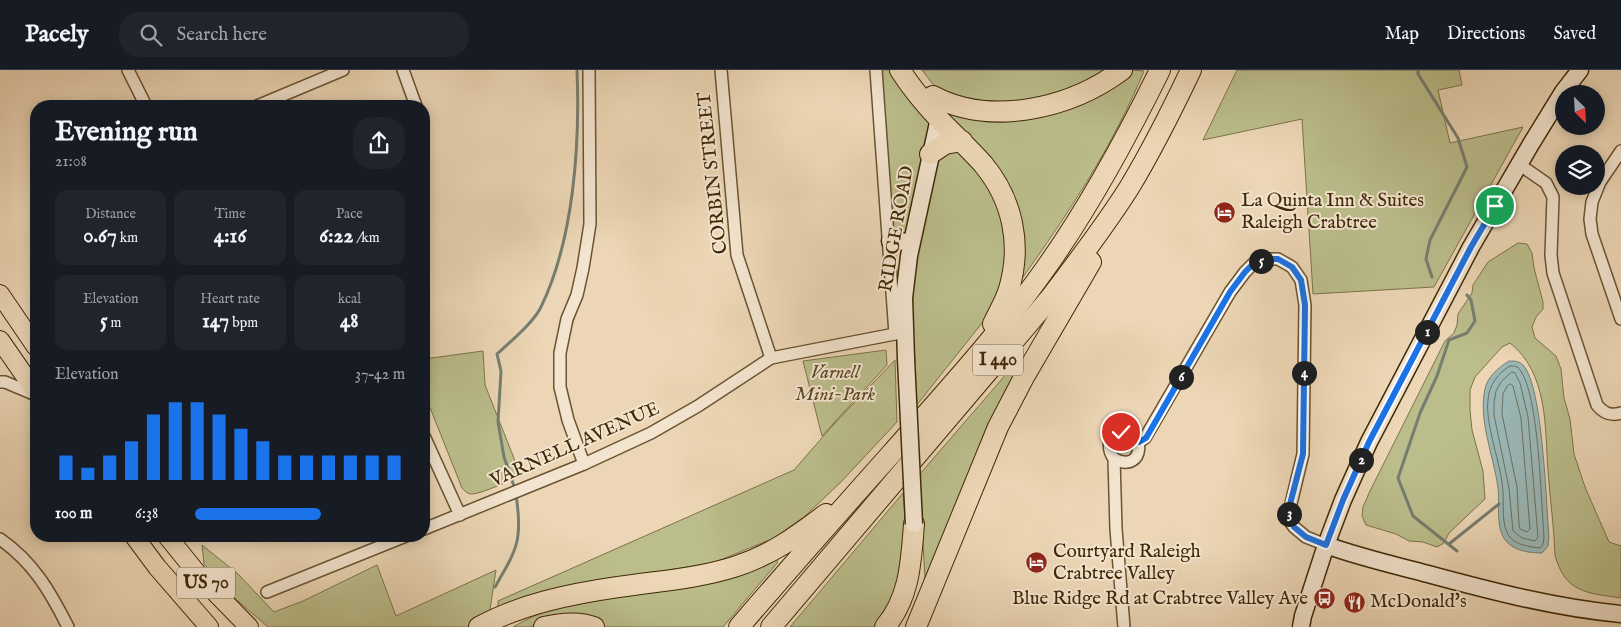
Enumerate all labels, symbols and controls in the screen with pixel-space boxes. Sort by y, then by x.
search box [119,12,469,57]
text: Pacely [25,19,89,50]
icon: search [137,21,165,49]
text: Search here [177,23,267,47]
text: Map [1385,23,1419,46]
text: Directions [1447,23,1525,46]
text: Saved [1553,23,1596,46]
north arrow [1555,85,1605,135]
map controls [1555,85,1605,195]
street label: CORBIN STREET [693,91,733,255]
text: Evening run [55,115,198,150]
button: share [353,117,405,169]
button: layers [1555,145,1605,195]
text: 21:08 [55,152,87,172]
street label: RIDGE ROAD [874,164,920,294]
pin [1474,185,1516,227]
place label: La Quinta Inn & Suites Raleigh Crabtree [1241,189,1424,235]
icon: arrive [1481,192,1509,220]
hotel icon: La Quinta Inn & Suites Raleigh Crabtree [1213,200,1237,224]
text: Distance [85,205,136,223]
text: Time [214,205,246,223]
text: Pace [336,205,363,223]
text: 0.67 [83,223,117,250]
text: 4:16 [214,223,246,250]
text: 6:22 [319,223,353,250]
text: km [117,229,138,247]
text: /km [353,229,379,247]
pin: 5 [1248,248,1274,274]
text: 5 [1259,252,1264,270]
text: Elevation [83,290,138,308]
text: Heart rate [200,290,260,308]
text: kcal [338,290,361,308]
text: 5 [100,308,108,335]
text: 147 [202,308,229,335]
text: 48 [340,308,359,335]
text: m [108,314,121,332]
text: bpm [229,314,258,332]
pin: 1 [1414,320,1440,344]
text: 1 [1425,323,1430,341]
road number: I 440 [973,344,1023,376]
pin: 4 [1292,360,1316,386]
park label: Varnell Mini-Park [795,361,875,407]
pin: 6 [1168,364,1194,390]
text: 4 [1301,364,1308,382]
text: Elevation [55,365,118,385]
text: 37–42 m [355,365,405,385]
text: 6 [1179,368,1184,386]
street label: VARNELL AVENUE [486,397,663,494]
pin [1100,411,1142,453]
icon: check [1107,418,1135,446]
pin: 2 [1348,448,1374,472]
text: 2 [1358,451,1365,469]
pin: 3 [1276,502,1302,526]
text: 100 m [55,504,92,524]
text: 6:38 [135,504,158,524]
text: 3 [1287,505,1292,523]
place label: Courtyard Raleigh Crabtree Valley [1053,540,1201,586]
hotel icon: Courtyard Raleigh Crabtree Valley [1025,551,1049,575]
road number: US 70 [177,568,235,598]
place label: Blue Ridge Rd at Crabtree Valley Ave [1012,587,1308,611]
bus stop icon: Blue Ridge Rd at Crabtree Valley Ave [1312,587,1336,611]
restaurant icon: McDonald's [1342,590,1366,614]
place label: McDonald's [1370,590,1467,614]

